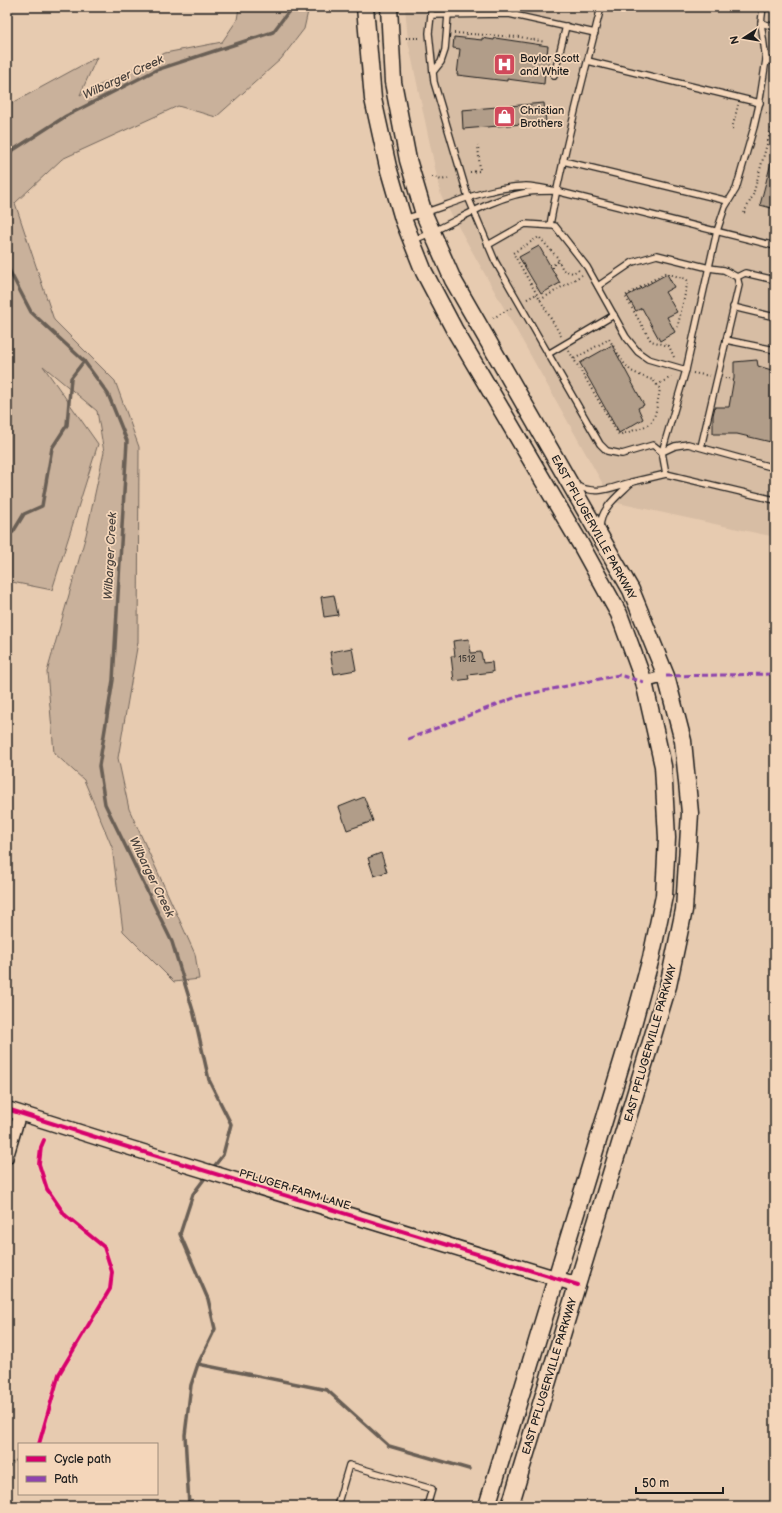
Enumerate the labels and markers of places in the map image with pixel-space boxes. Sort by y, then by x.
hospital icon: Baylor Scott and White [491,51,517,77]
place label: Baylor Scott and White [520,52,580,78]
shop icon: Christian Brothers [491,103,517,129]
place label: Christian Brothers [520,104,564,130]

